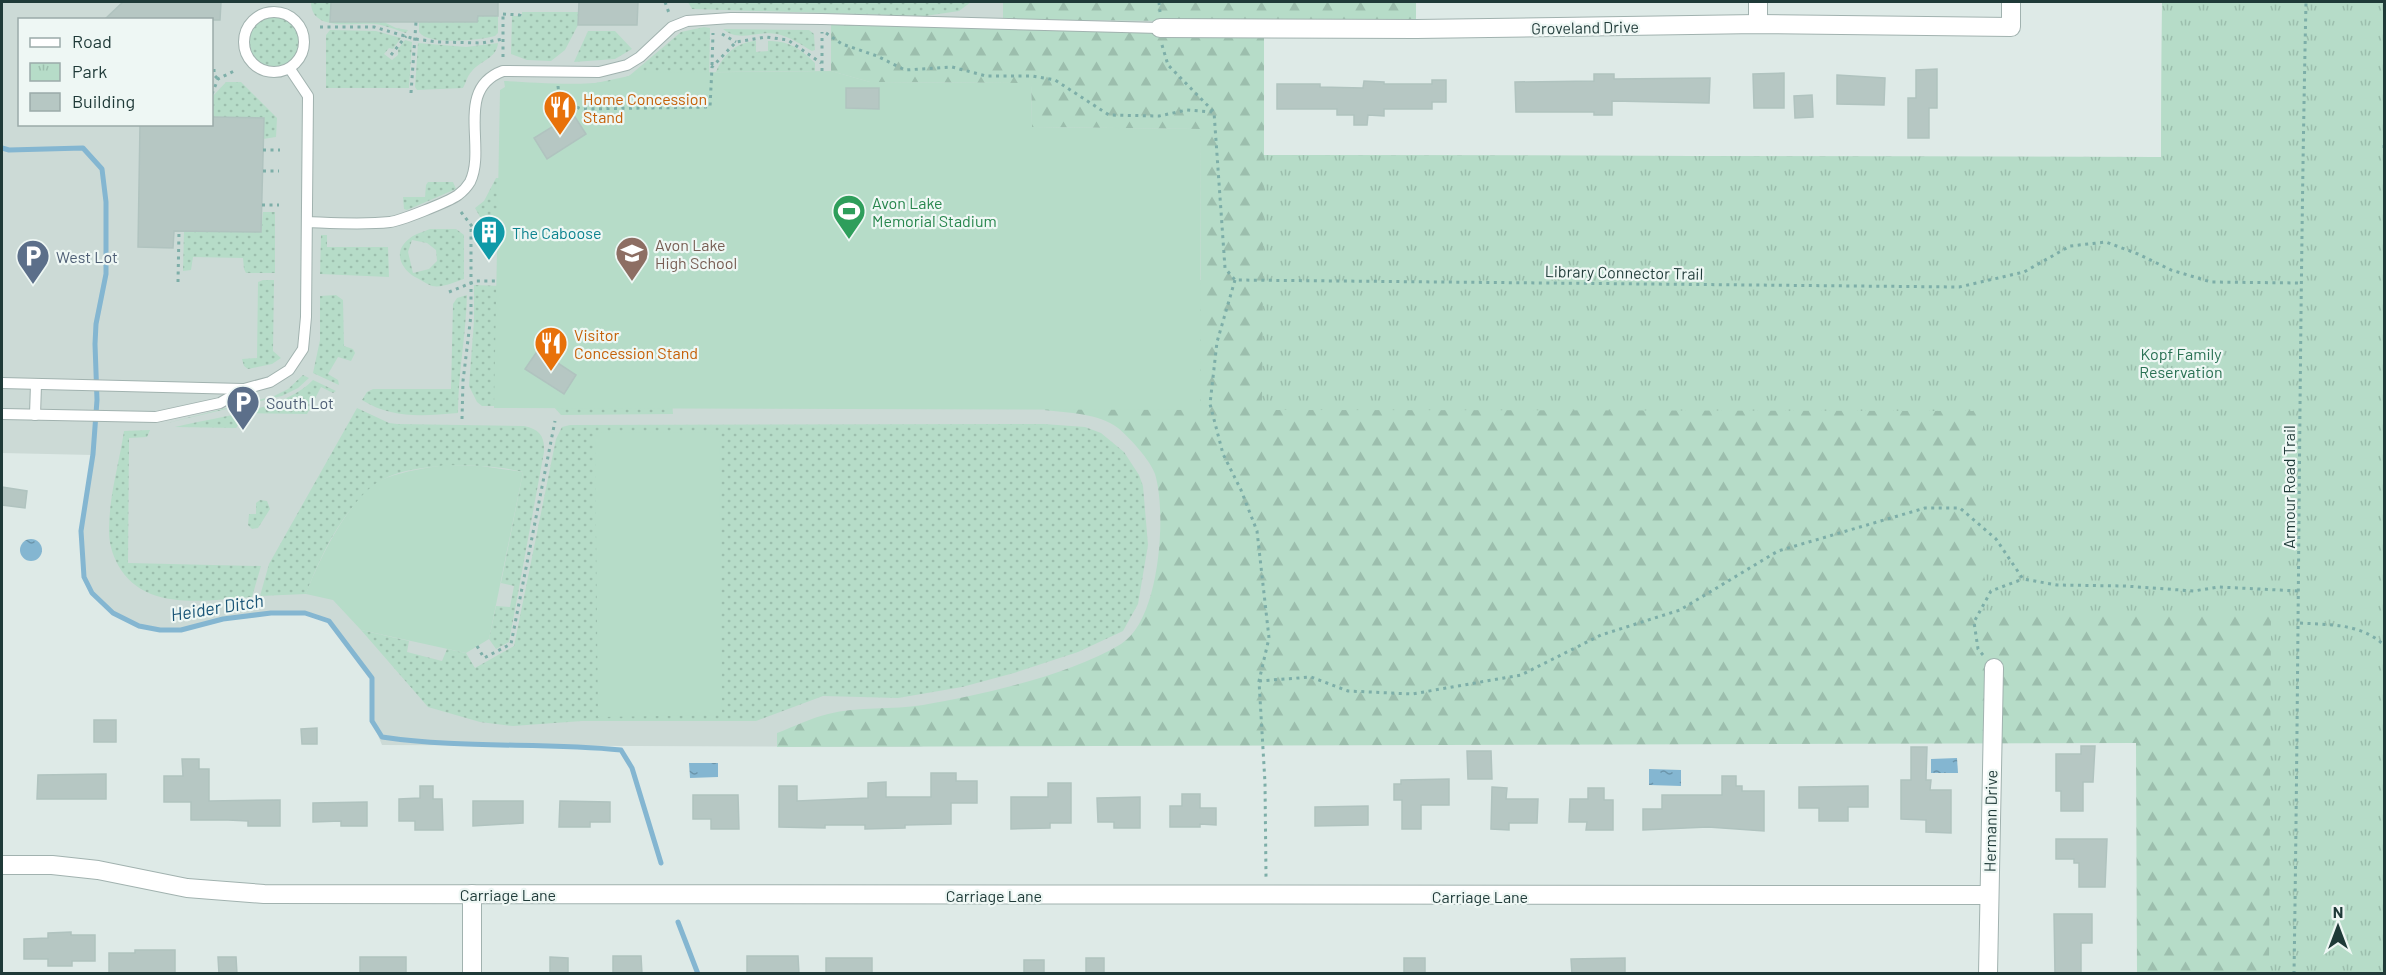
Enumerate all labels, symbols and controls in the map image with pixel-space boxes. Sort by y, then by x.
street label: Groveland Drive [1531,17,1639,37]
legend [18,18,213,126]
text: Road [72,30,112,52]
text: Park [72,60,107,82]
restaurant icon: Home Concession Stand [542,89,578,136]
place label: Home Concession Stand [583,89,707,126]
text: Building [72,90,135,112]
sports icon: Avon Lake Memorial Stadium [831,193,867,240]
place label: Avon Lake Memorial Stadium [872,193,997,230]
building icon: The Caboose [471,214,507,261]
place label: The Caboose [512,223,601,242]
school or university icon: Avon Lake High School [614,235,650,282]
place label: Avon Lake High School [655,235,737,272]
parking icon: West Lot [15,238,51,285]
place label: West Lot [56,247,118,266]
street label: Library Connector Trail [1545,261,1703,283]
restaurant icon: Visitor Concession Stand [533,325,569,372]
place label: Visitor Concession Stand [574,325,698,362]
park label: Kopf Family Reservation [2139,344,2223,381]
parking icon: South Lot [225,384,261,431]
place label: South Lot [266,393,334,412]
street label: Armour Road Trail [2279,425,2298,549]
water label: Heider Ditch [169,589,265,625]
street label: Hermann Drive [1980,770,2000,872]
street label: Carriage Lane [460,885,556,904]
street label: Carriage Lane [946,886,1042,905]
street label: Carriage Lane [1432,887,1528,906]
north arrow [2308,897,2368,957]
text: N [2333,902,2343,921]

